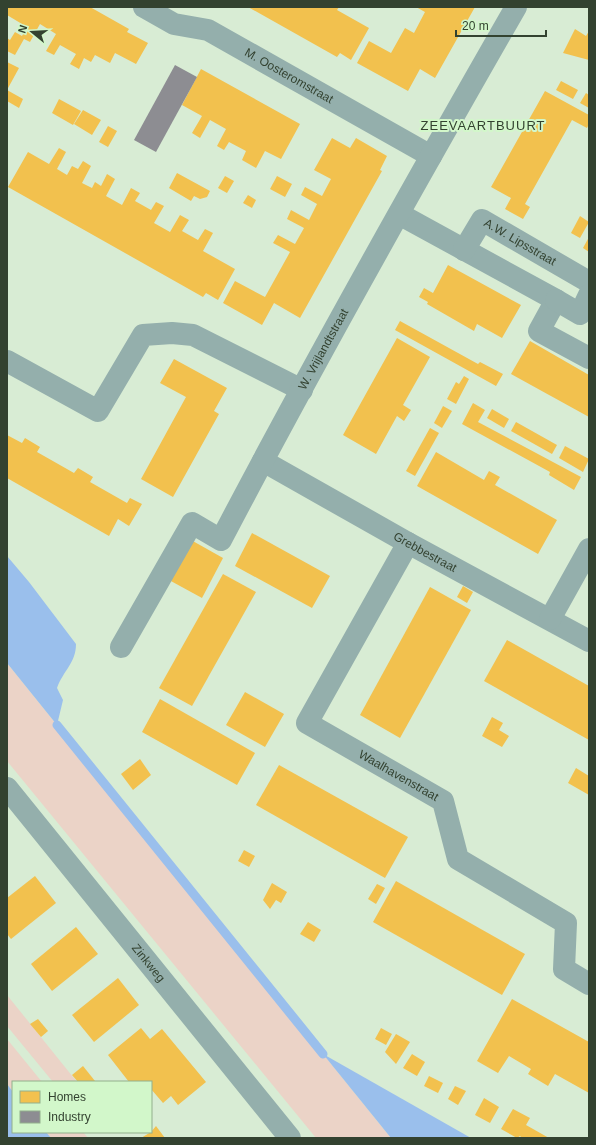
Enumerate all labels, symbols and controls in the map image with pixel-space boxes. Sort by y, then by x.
north arrow [12,12,52,52]
scale bar [456,12,546,38]
text: 20 m [462,19,489,33]
text: N [16,23,29,35]
street label: M. Oosteromstraat [242,45,336,107]
district label: ZEEVAARTBUURT [421,118,545,133]
street label: A.W. Lipsstraat [482,216,559,269]
street label: W. Vrijlandtstraat [295,306,351,392]
street label: Grebbestraat [391,529,460,575]
street label: Waalhavenstraat [356,747,442,804]
street label: Zinkweg [129,941,168,985]
legend [12,1081,152,1133]
text: Homes [48,1090,86,1104]
text: Industry [48,1110,91,1124]

